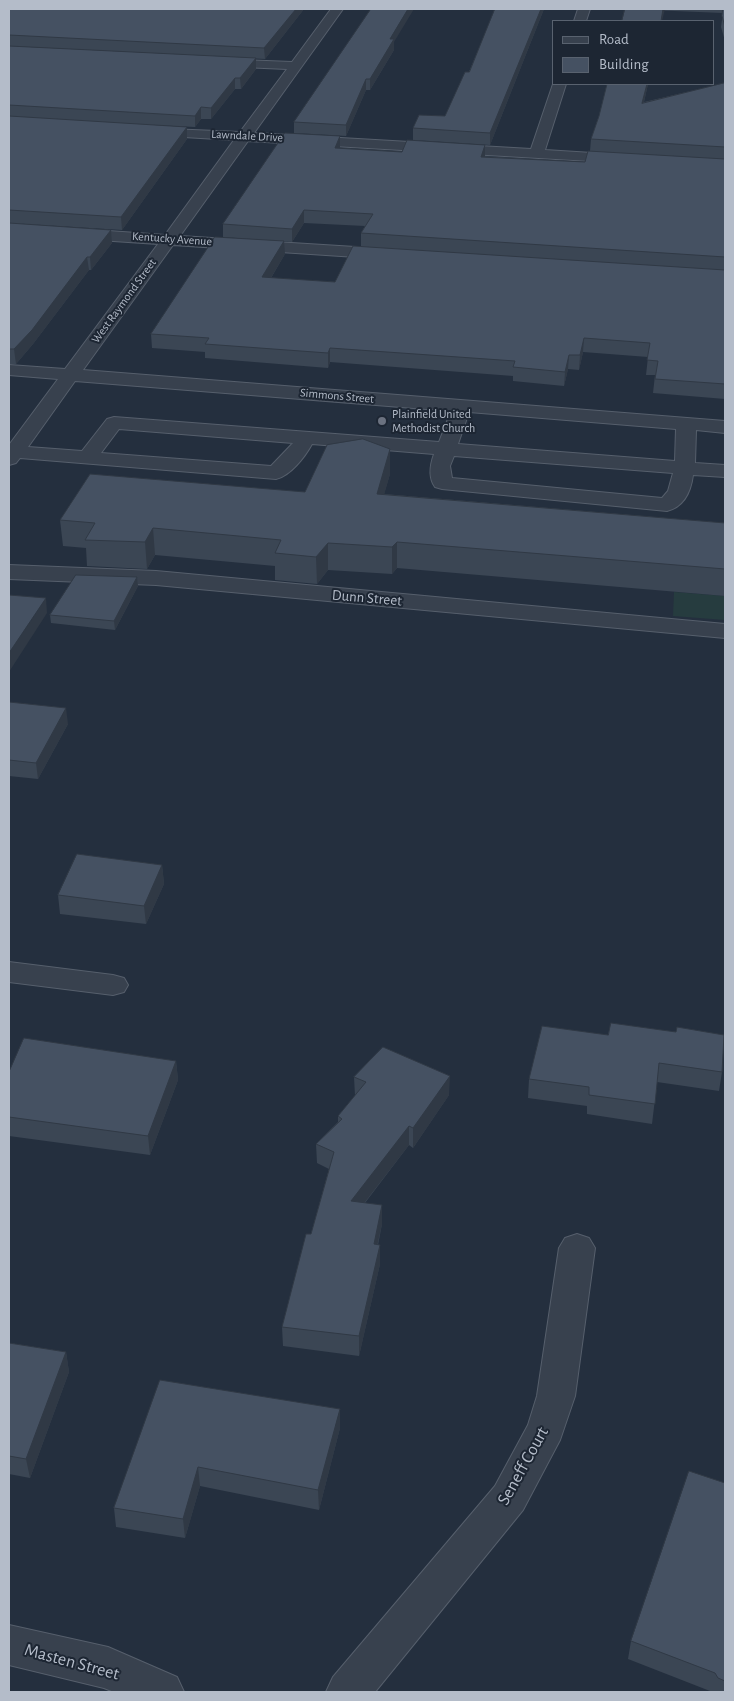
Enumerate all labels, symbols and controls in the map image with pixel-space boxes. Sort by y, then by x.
legend [552,20,714,85]
text: Road [599,32,629,47]
text: Building [599,57,649,72]
street label: Lawndale Drive [211,127,283,145]
street label: Kentucky Avenue [132,229,212,249]
street label: West Raymond Street [89,256,159,346]
street label: Simmons Street [299,386,375,406]
place label: Plainfield United Methodist Church [392,407,475,435]
marker: Plainfield United Methodist Church [376,415,388,427]
street label: Dunn Street [331,586,403,610]
street label: Seneff Court [493,1423,553,1509]
street label: Masten Street [22,1639,122,1685]

